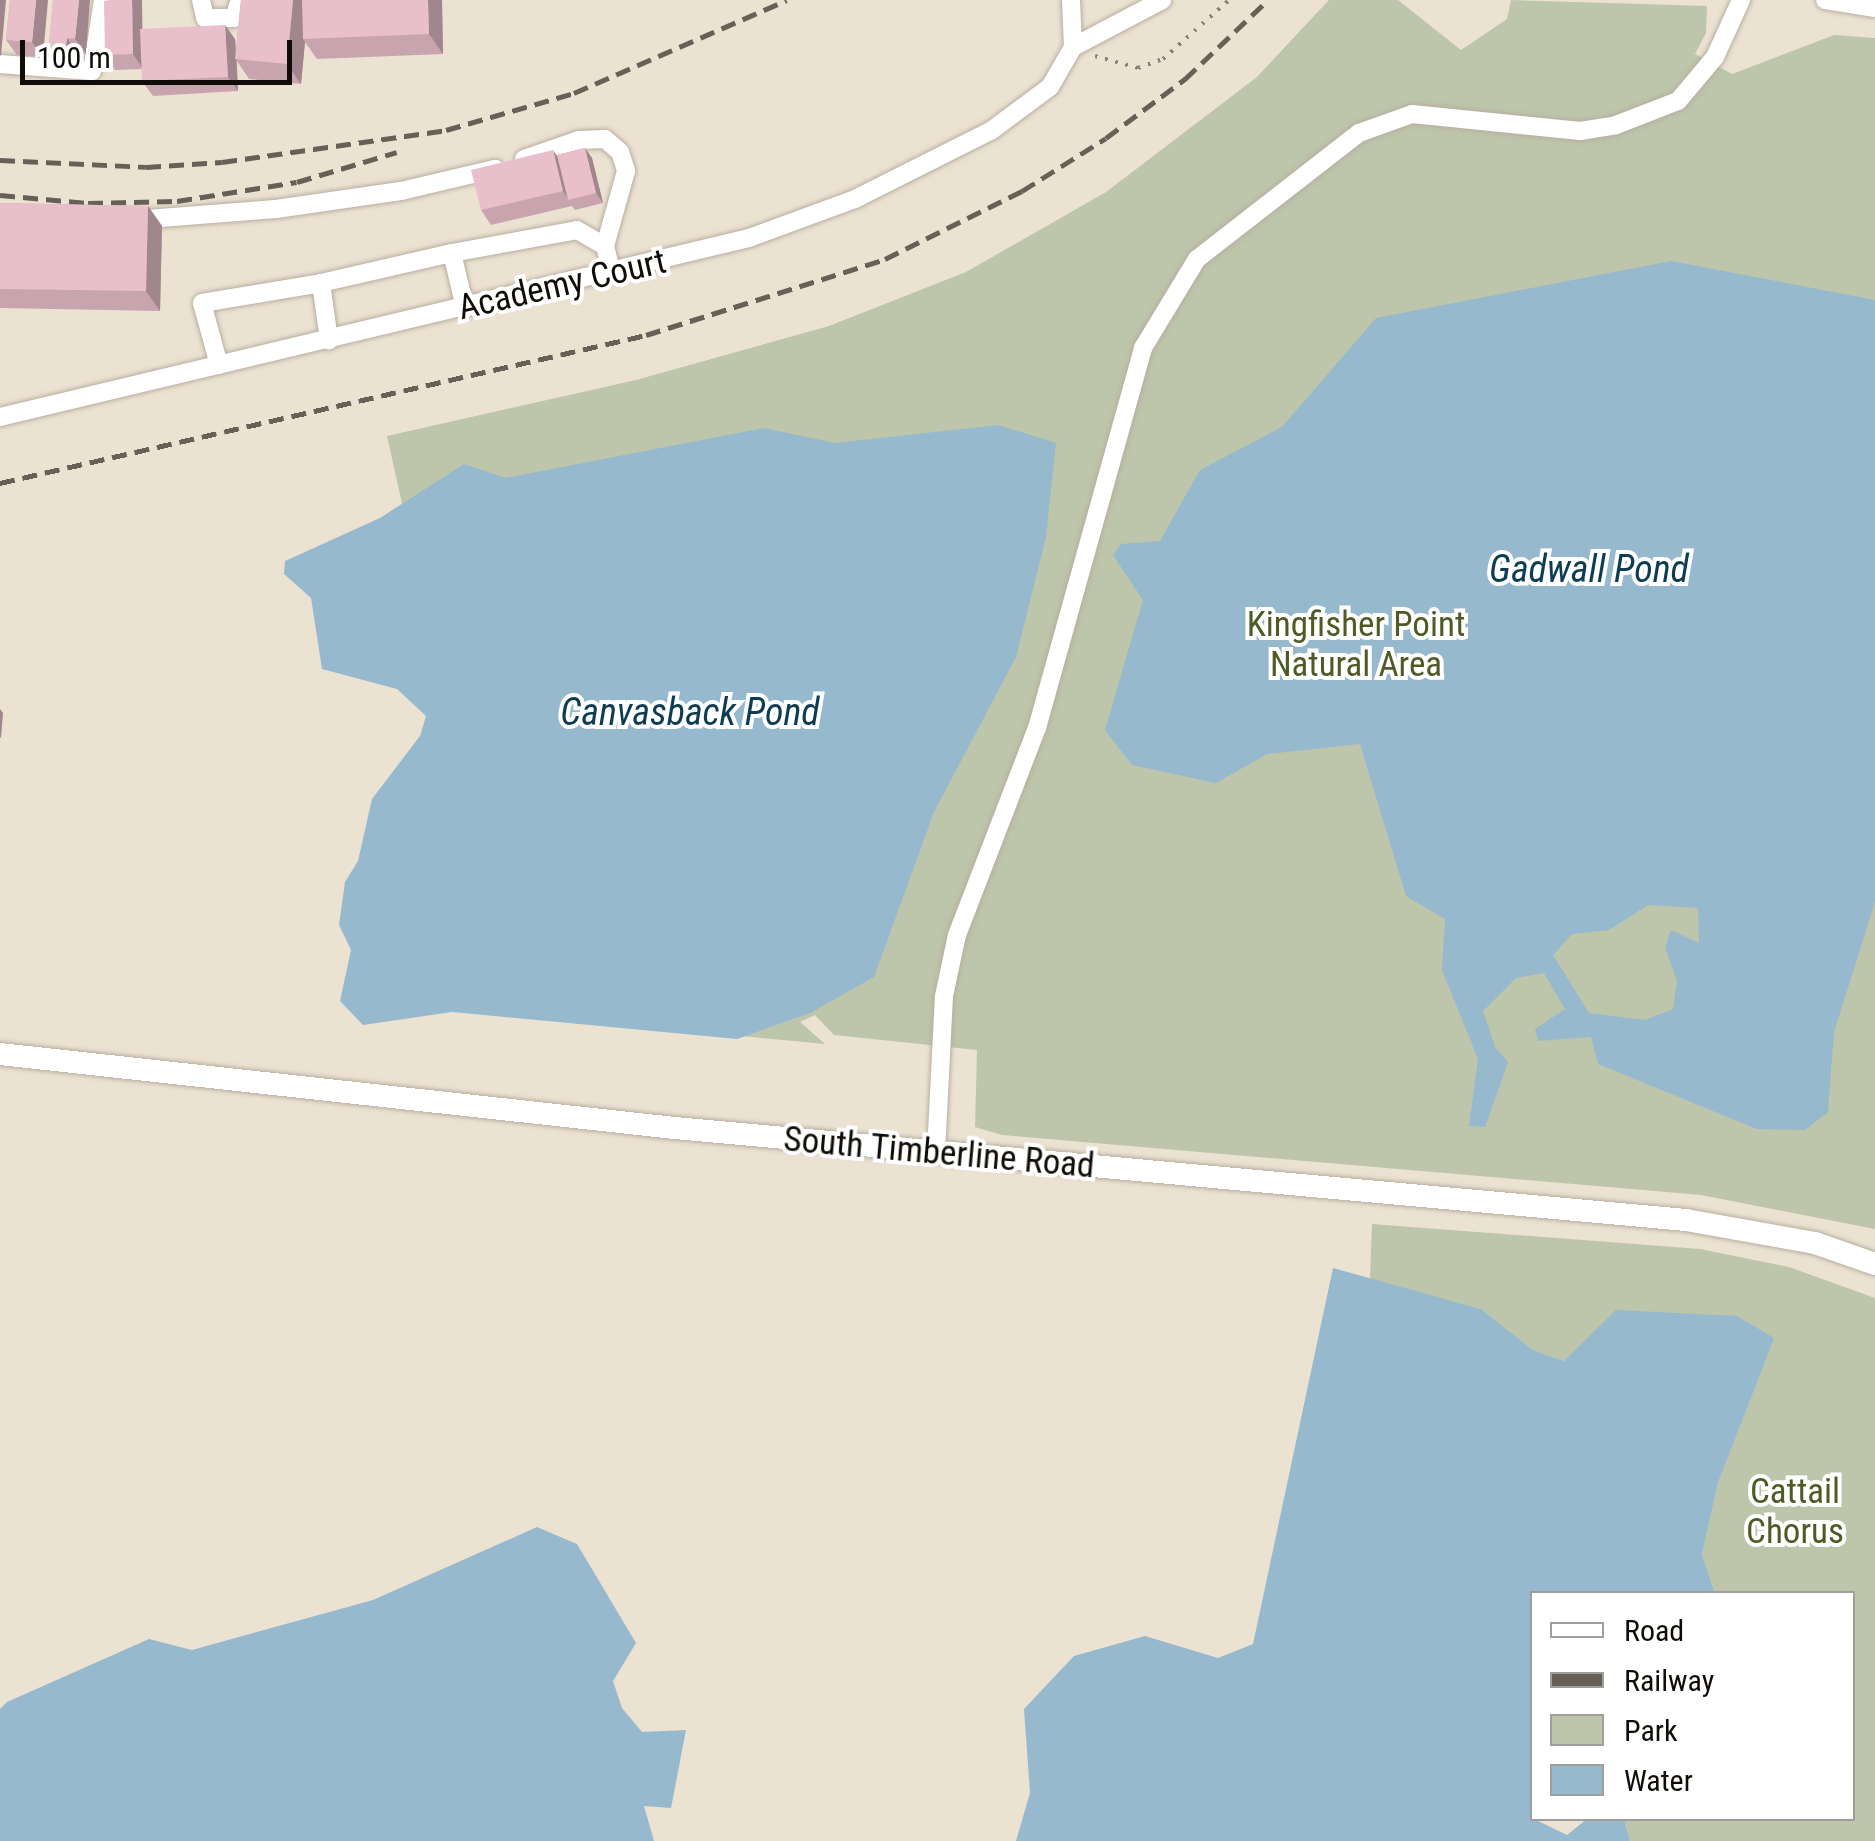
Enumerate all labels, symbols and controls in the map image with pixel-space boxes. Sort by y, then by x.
scale bar [25,20,298,82]
text: 100 m [37,40,111,75]
street label: Academy Court [454,241,670,329]
water label: Gadwall Pond [1489,547,1689,593]
park label: Kingfisher Point Natural Area [1247,604,1465,686]
water label: Canvasback Pond [560,690,820,736]
street label: South Timberline Road [781,1118,1097,1188]
park label: Cattail Chorus [1746,1471,1844,1553]
legend [1530,1591,1855,1821]
text: Road [1624,1613,1684,1648]
text: Railway [1624,1663,1714,1698]
text: Park [1624,1713,1678,1748]
text: Water [1624,1763,1693,1798]

